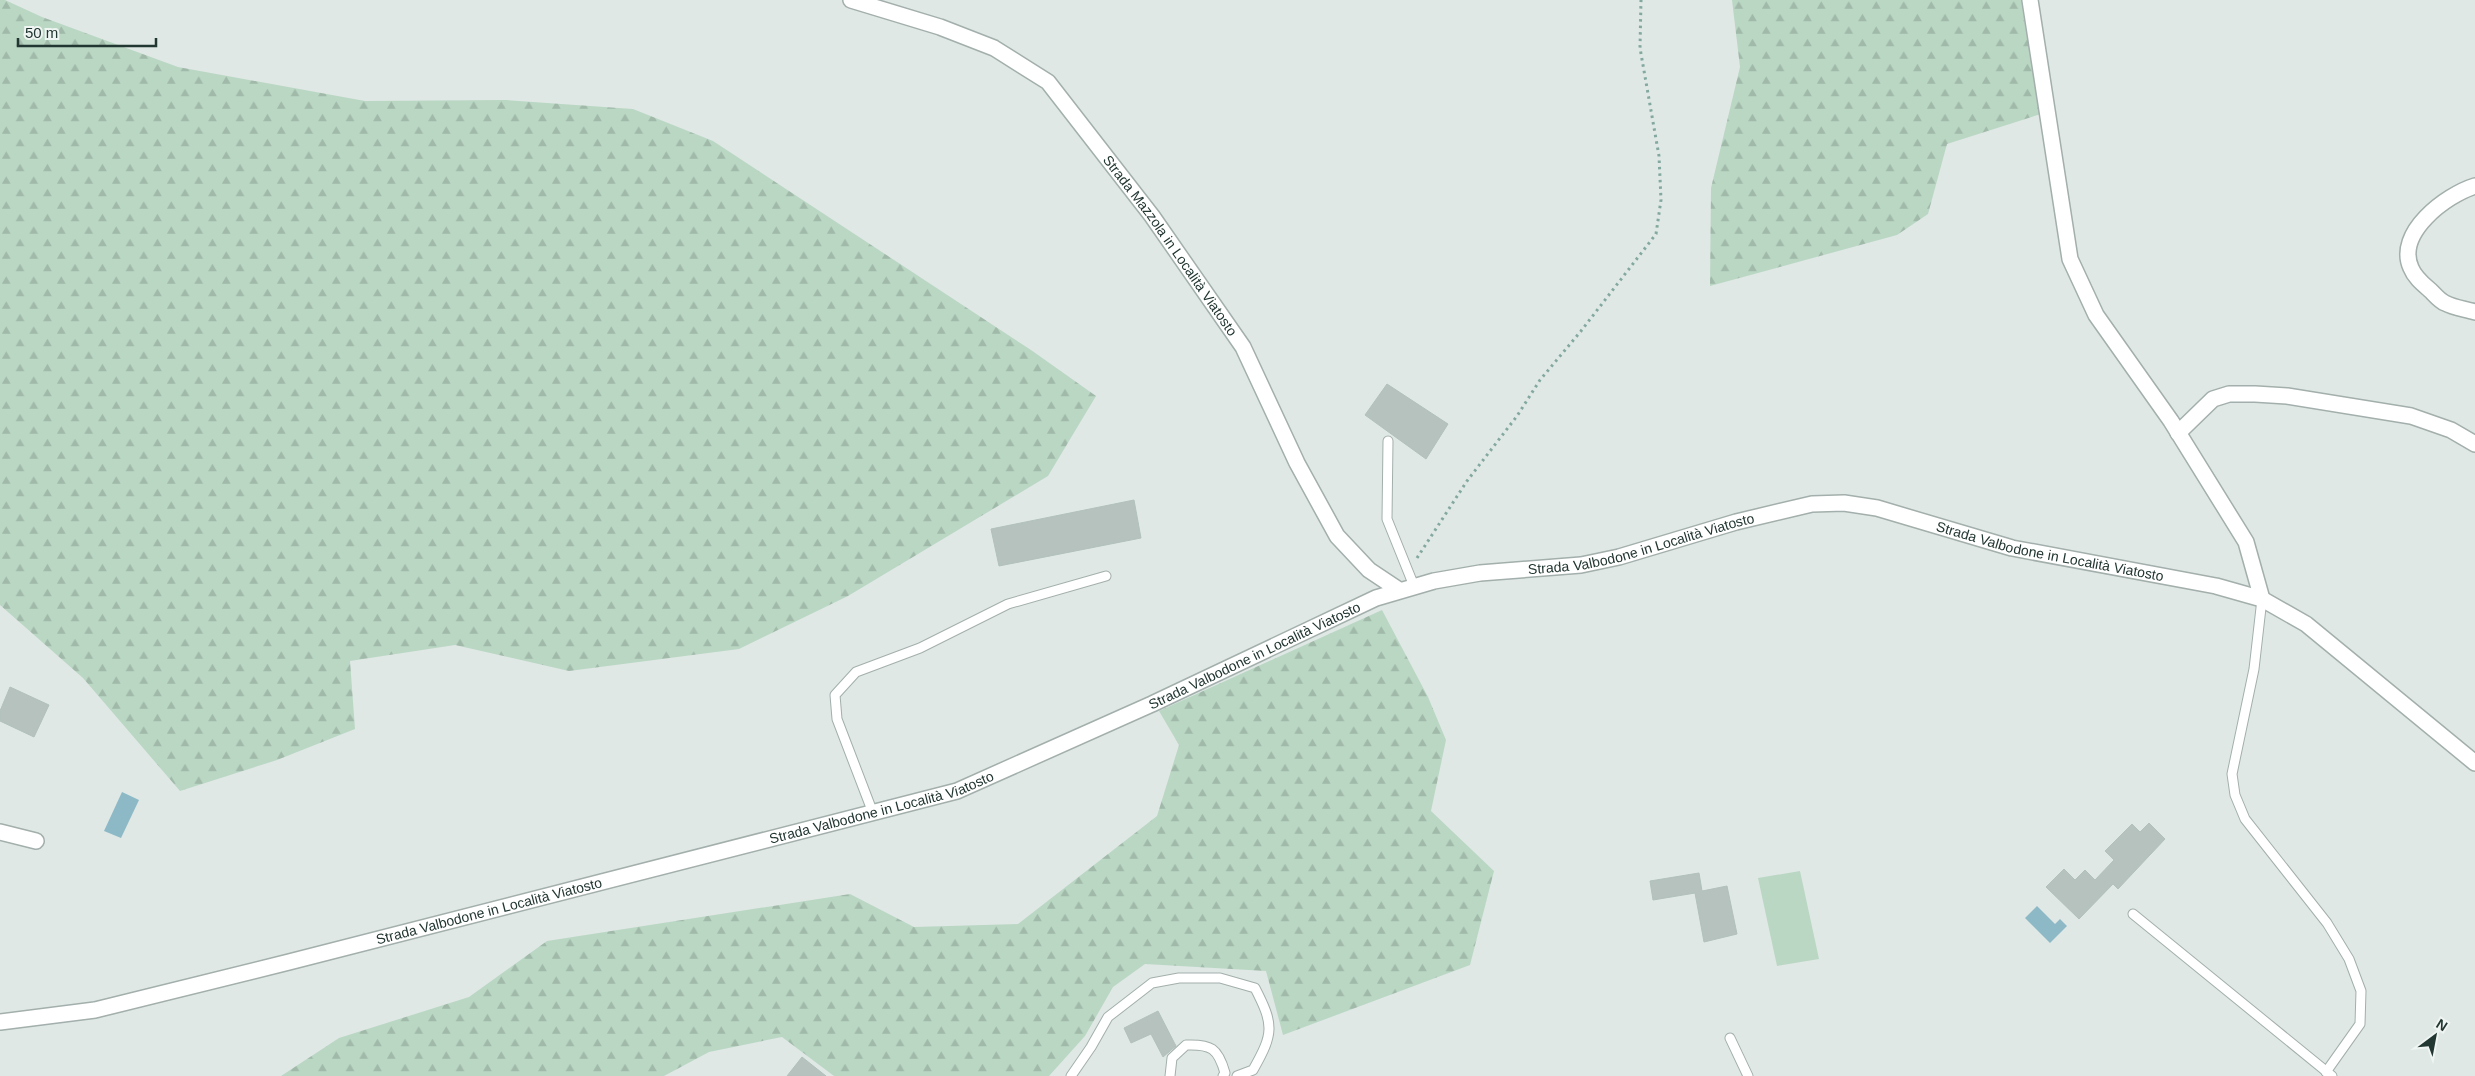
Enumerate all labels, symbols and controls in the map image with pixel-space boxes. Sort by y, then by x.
scale bar [18,15,155,47]
text: 50 m [25,24,58,41]
street label: Strada Mazzola in Località Viatosto [1100,152,1241,339]
street label: Strada Valbodone in Località Viatosto [1527,510,1756,577]
street label: Strada Valbodone in Località Viatosto [1935,518,2165,584]
street label: Strada Valbodone in Località Viatosto [1146,598,1363,712]
street label: Strada Valbodone in Località Viatosto [768,768,996,847]
street label: Strada Valbodone in Località Viatosto [374,874,604,947]
north arrow [2410,1011,2460,1061]
text: N [2433,1016,2450,1034]

